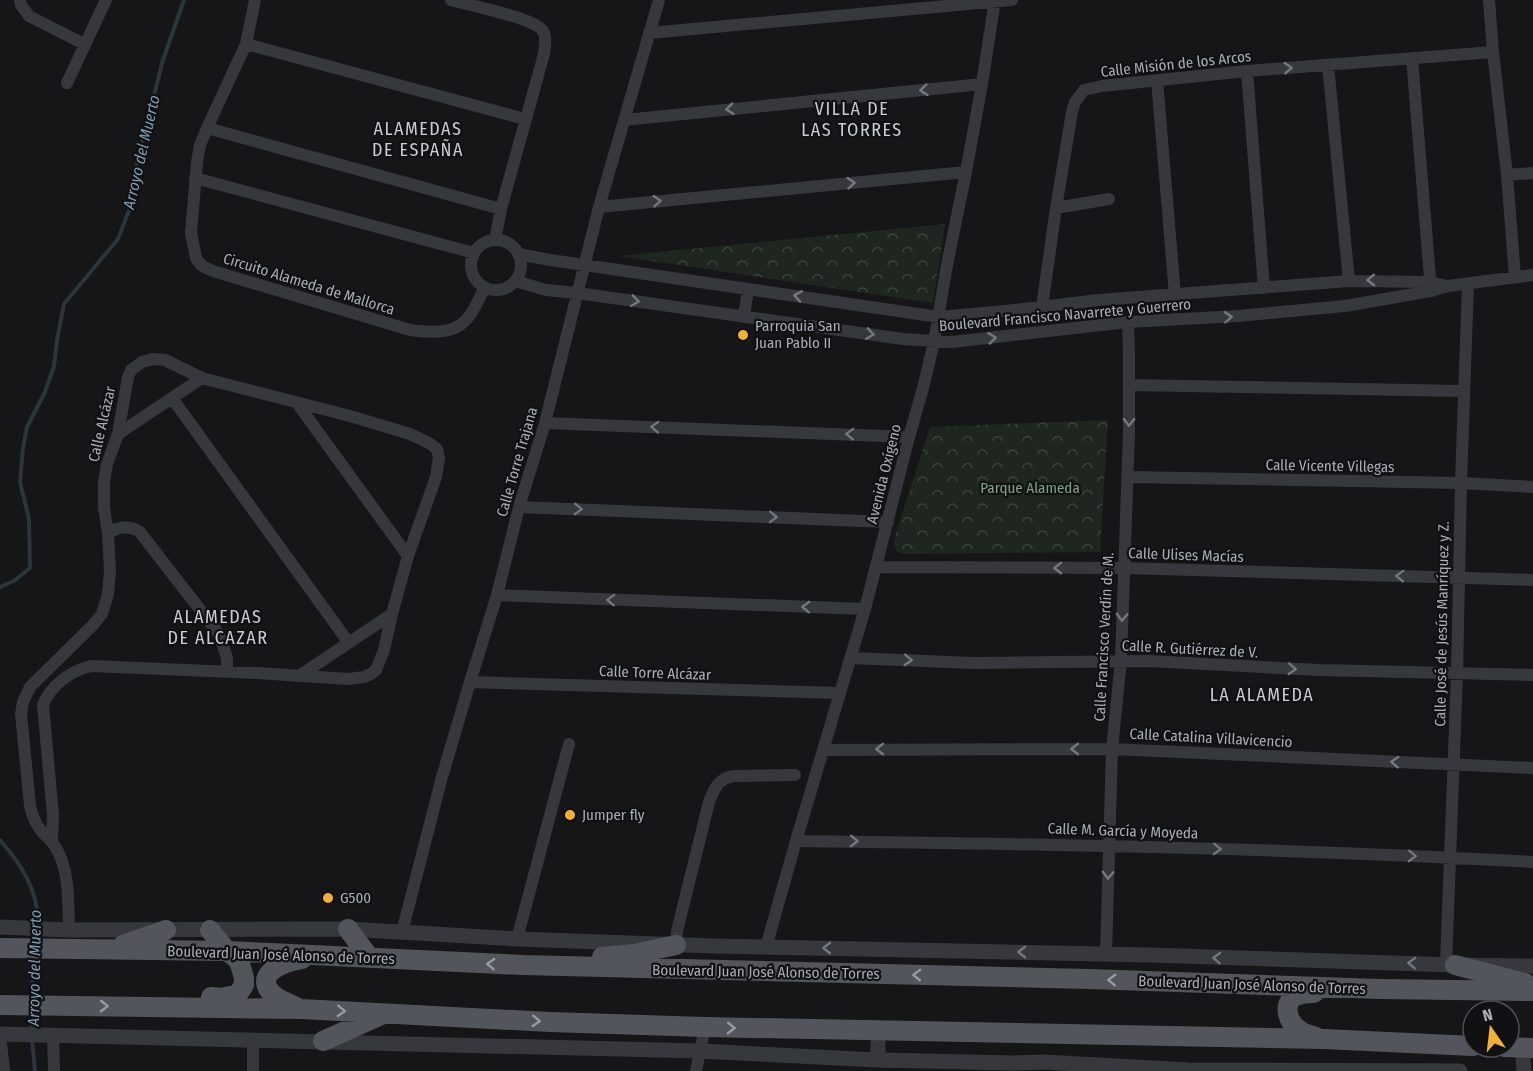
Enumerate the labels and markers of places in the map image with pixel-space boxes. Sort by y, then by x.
place label: Parroquia San Juan Pablo II [755,317,841,352]
marker: Parroquia San Juan Pablo II [736,328,750,342]
place label: Jumper fly [582,806,645,824]
marker: Jumper fly [563,808,577,822]
place label: G500 [340,889,371,907]
marker: G500 [321,891,335,905]

